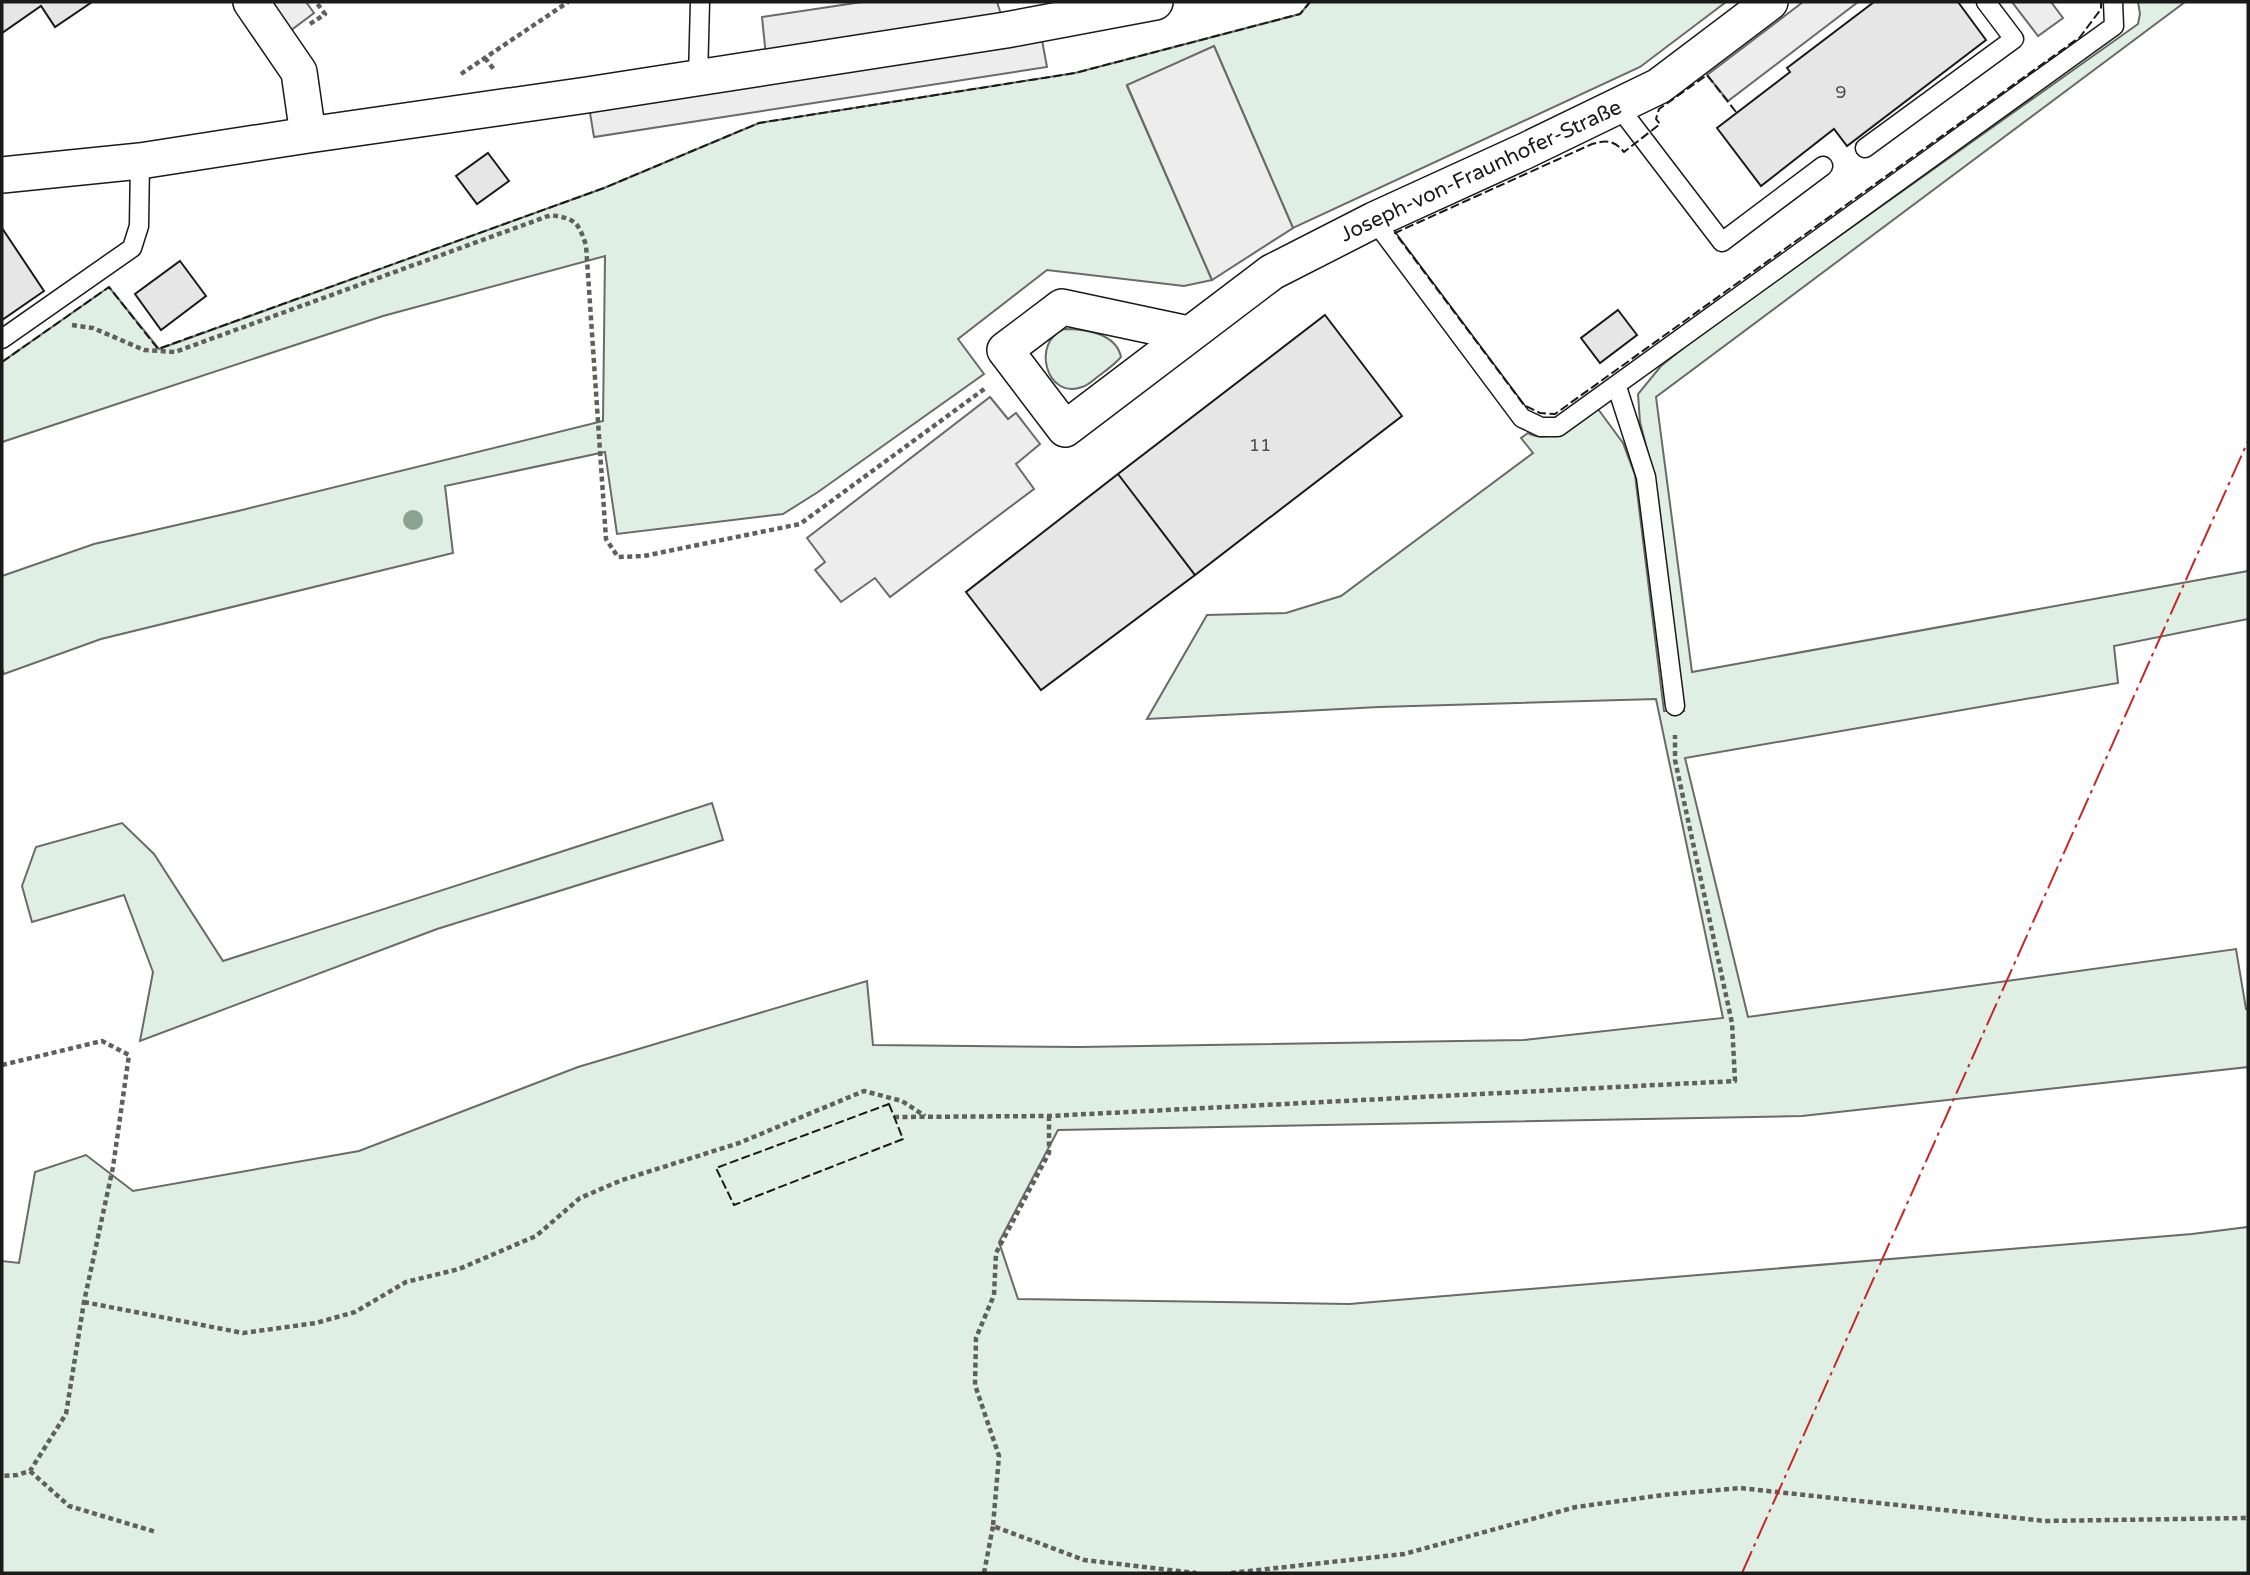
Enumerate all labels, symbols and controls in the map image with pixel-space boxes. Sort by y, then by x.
house number: 9 [1835,81,1847,103]
street label: Joseph-von-Fraunhofer-Straße [1336,95,1626,247]
house number: 11 [1249,434,1271,456]

